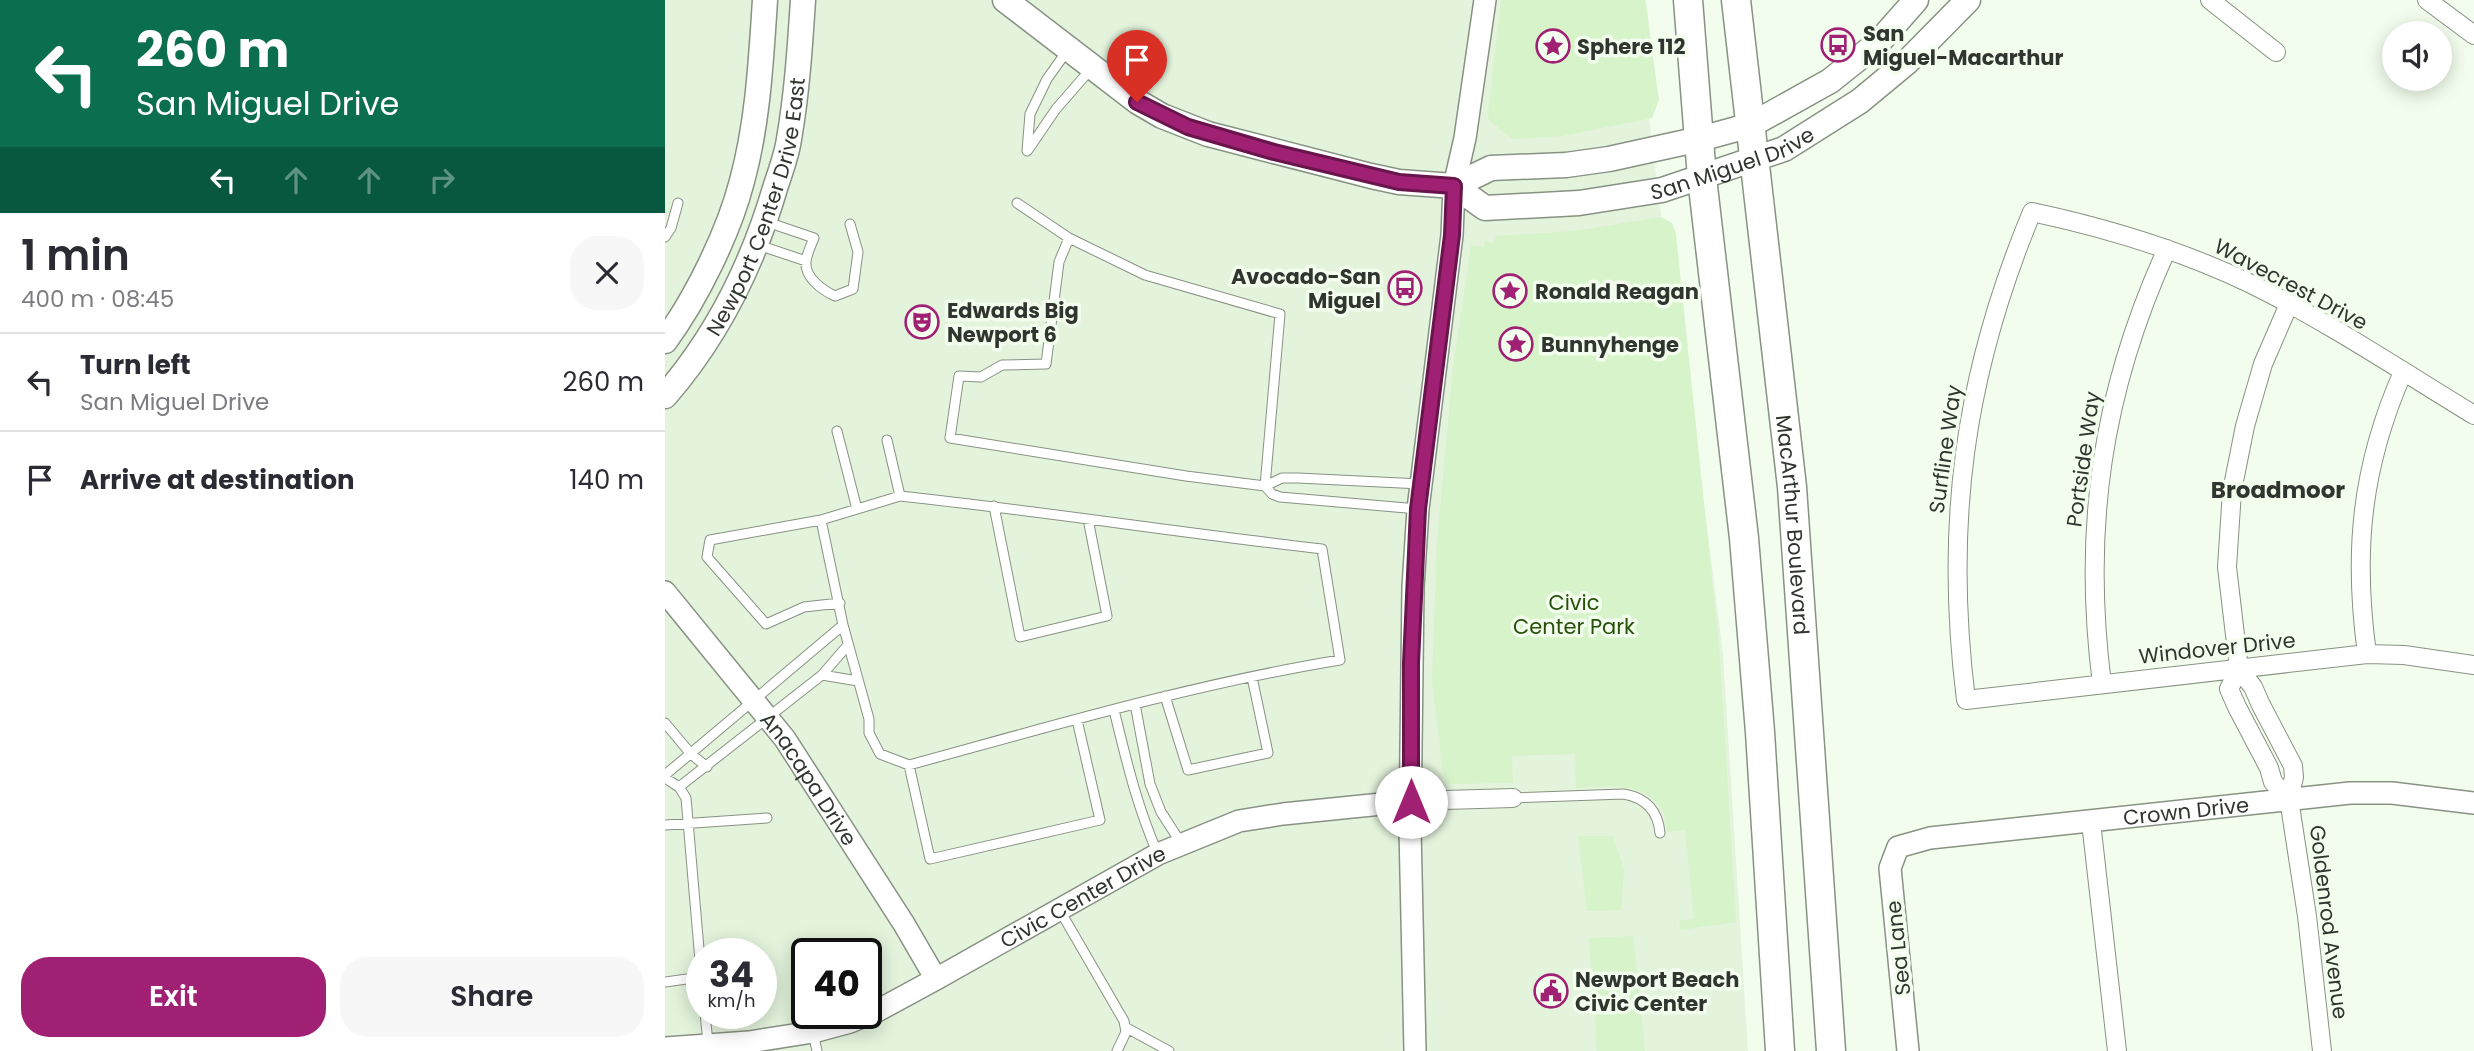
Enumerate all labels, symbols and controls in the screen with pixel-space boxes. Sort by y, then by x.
text: 260 m [136,16,289,84]
place label: San Miguel-Macarthur [1863,19,2064,72]
map controls [2382,21,2452,91]
button: sound [2382,21,2452,91]
bus stop icon: San Miguel-Macarthur [1819,26,1857,64]
place icon: Sphere 112 [1534,27,1572,65]
icon: left [21,28,112,119]
pin [1107,30,1167,102]
place label: Sphere 112 [1577,32,1685,61]
icon: arrive [1118,41,1156,79]
street label: Newport Center Drive East [699,76,812,341]
text: San Miguel Drive [136,81,399,126]
street label: San Miguel Drive [1648,119,1819,206]
icon: left [204,161,242,199]
icon: ahead [277,161,315,199]
icon: ahead [350,161,388,199]
icon: right [423,161,461,199]
text: 1 min [21,226,130,285]
street label: Wavecrest Drive [2209,231,2373,337]
button: close [570,236,644,310]
place label: Avocado-San Miguel [1231,262,1381,315]
bus stop icon: Avocado-San Miguel [1386,269,1424,307]
place icon: Ronald Reagan [1491,272,1529,310]
place label: Ronald Reagan [1535,277,1699,306]
text: 400 m · 08:45 [21,283,174,315]
place label: Edwards Big Newport 6 [947,296,1079,349]
theatre icon: Edwards Big Newport 6 [903,303,941,341]
place icon: Bunnyhenge [1497,325,1535,363]
place label: Bunnyhenge [1541,330,1679,359]
text: Turn left [80,347,191,383]
icon: left [21,363,59,401]
text: 260 m [562,364,644,400]
street label: Surfline Way [1922,383,1968,515]
text: San Miguel Drive [80,386,269,418]
street label: Portside Way [2059,389,2107,529]
street label: MacArthur Boulevard [1769,413,1817,636]
icon: arrive [21,461,59,499]
text: Arrive at destination [80,462,355,498]
text: 140 m [569,462,644,498]
district label: Broadmoor [2211,474,2345,506]
park label: Civic Center Park [1513,588,1635,641]
street label: Windover Drive [2137,625,2297,671]
street label: Anacapa Drive [754,705,864,851]
position arrow [1374,765,1448,839]
street label: Crown Drive [2122,789,2250,832]
street label: Goldenrod Avenue [2303,823,2355,1021]
street label: Civic Center Drive [994,838,1170,955]
street label: Sea Lane [1879,899,1917,997]
speed limit sign: 40 [791,938,882,1029]
text: 34 [709,950,754,999]
button: Exit [21,957,326,1037]
button: Share [340,957,644,1037]
place label: Newport Beach Civic Center [1575,965,1739,1018]
public building icon: Newport Beach Civic Center [1532,972,1570,1010]
text: km/h [708,988,755,1013]

